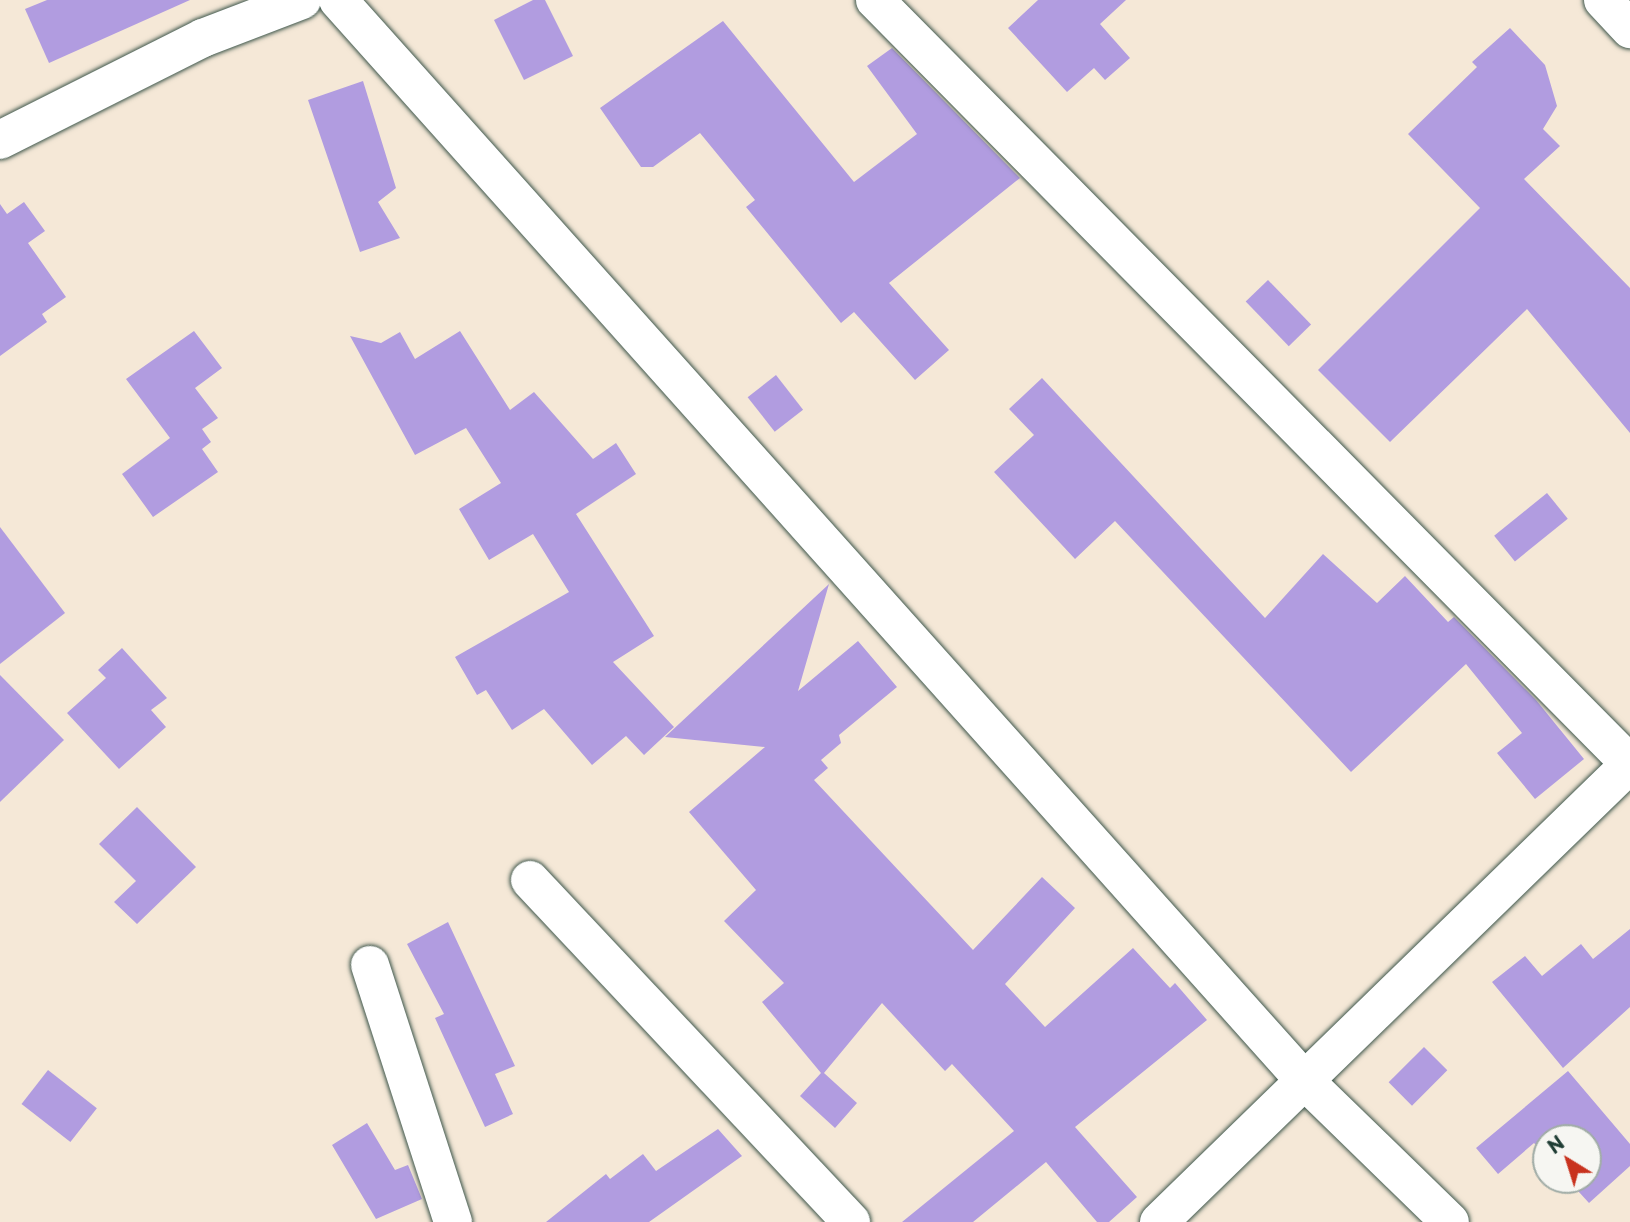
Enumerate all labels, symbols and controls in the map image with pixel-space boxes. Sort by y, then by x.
north arrow [1532,1124,1602,1194]
text: N [1541,1128,1570,1160]

